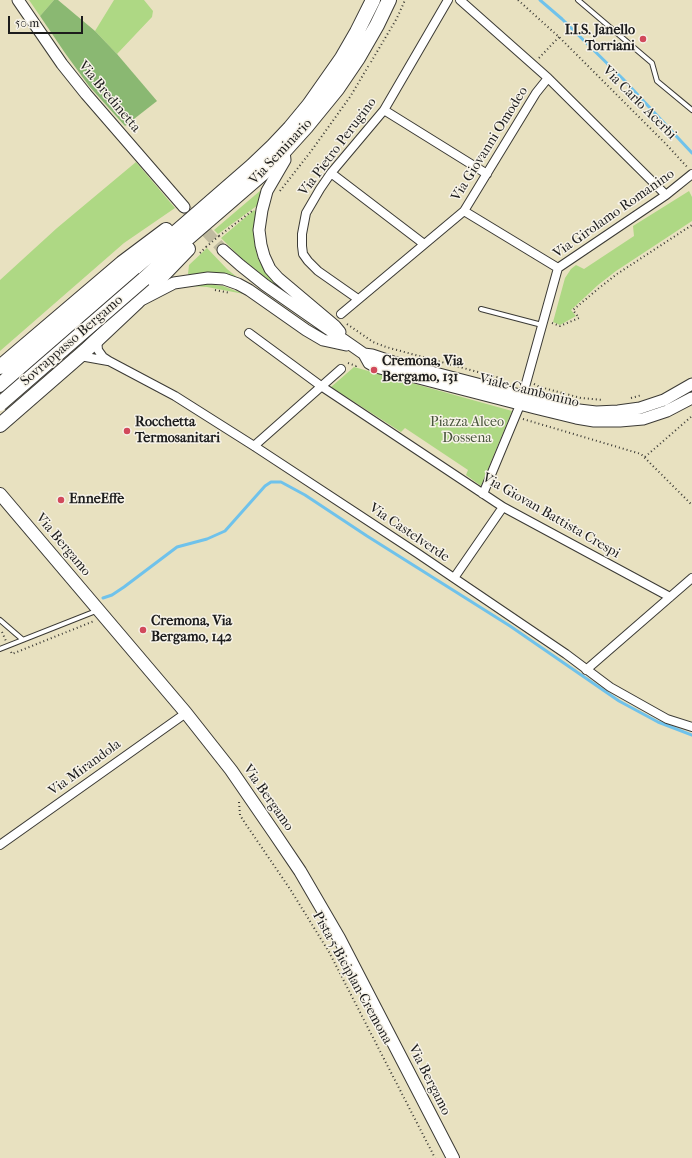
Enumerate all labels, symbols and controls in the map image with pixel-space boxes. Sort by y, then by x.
scale bar [10,8,85,34]
text: 50 m [15,16,39,30]
place label: I.I.S. Janello Torriani [565,23,635,56]
marker: I.I.S. Janello Torriani [638,34,648,44]
street label: Via Bredinetta [74,58,144,136]
street label: Via Carlo Acerbi [598,62,680,144]
street label: Via Giovanni Omodeo [448,84,532,204]
street label: Via Pietro Perugino [296,94,380,200]
street label: Via Seminario [246,115,316,189]
street label: Via Girolamo Romanino [550,166,678,262]
street label: Sovrappasso Bergamo [17,292,127,390]
place label: Cremona, Via Bergamo, 131 [382,354,463,386]
marker: Cremona, Via Bergamo, 131 [369,365,379,375]
street label: Viale Cambonino [477,370,581,412]
place label: Rocchetta Termosanitari [135,415,220,448]
park label: Piazza Alceo Dossena [430,415,504,448]
marker: Rocchetta Termosanitari [122,426,132,436]
street label: Via Giovan Battista Crespi [479,470,623,562]
place label: EnneEffe [69,492,124,508]
marker: EnneEffe [56,495,66,505]
street label: Via Castelverde [366,500,452,566]
street label: Via Bergamo [32,510,94,580]
place label: Cremona, Via Bergamo, 142 [151,614,232,646]
marker: Cremona, Via Bergamo, 142 [138,625,148,635]
street label: Via Mirandola [46,736,124,800]
street label: Via Bergamo [239,762,297,834]
street label: Pista 5 Biciplan Cremona [309,909,395,1047]
street label: Via Bergamo [404,1042,454,1118]

